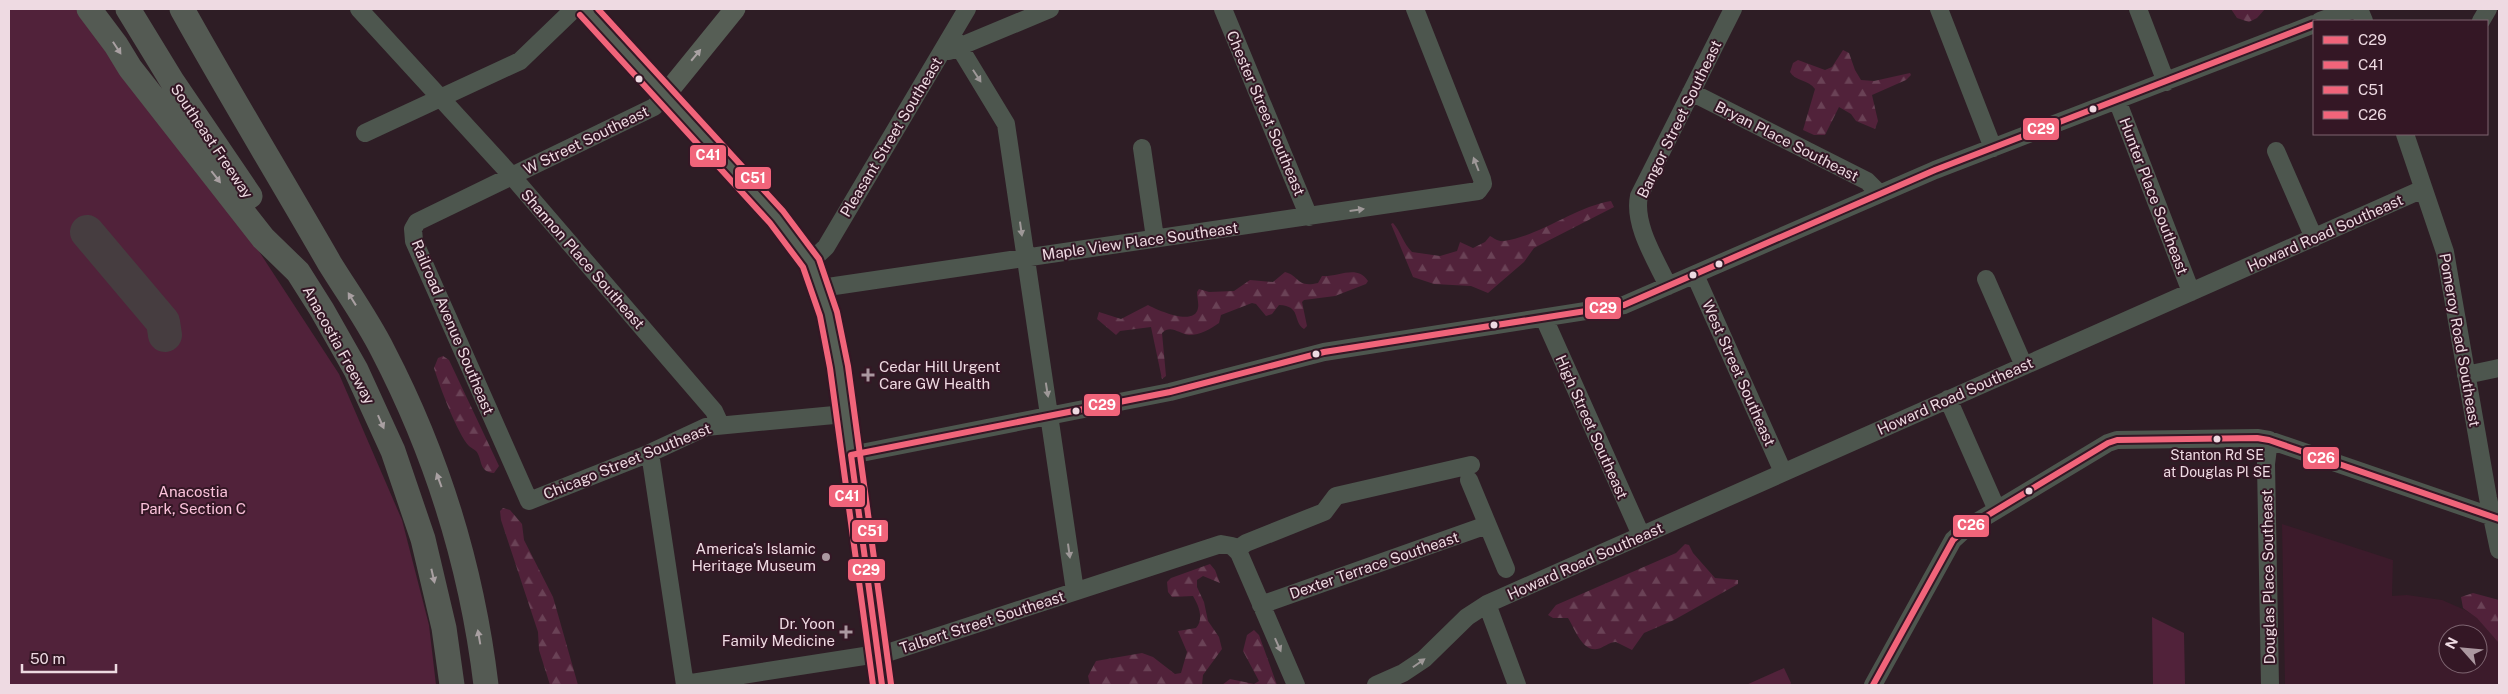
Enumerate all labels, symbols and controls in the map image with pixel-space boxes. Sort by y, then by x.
legend [2313,20,2488,135]
street label: Chester Street Southeast [1223,28,1309,198]
text: C29 [2358,31,2387,48]
street label: Bangor Street Southeast [1633,37,1725,201]
one-way arrow [113,41,122,55]
one-way arrow [690,49,701,62]
street label: Pleasant Street Southeast [837,54,946,220]
text: C41 [2358,56,2384,73]
one-way arrow [973,69,982,83]
unlabelled marker [634,74,644,84]
street label: Southeast Freeway [167,81,257,201]
text: C51 [2358,81,2384,98]
street label: Bryan Place Southeast [1712,97,1862,185]
street label: W Street Southeast [521,102,651,178]
unlabelled marker [2088,104,2098,114]
text: C26 [2358,106,2387,123]
street label: Hunter Place Southeast [2116,115,2192,277]
line badge: C29 [2022,117,2060,141]
text: C29 [2027,121,2055,137]
line badge: C41 [689,144,727,168]
text: C41 [695,147,721,163]
one-way arrow [1472,156,1480,171]
line badge: C51 [734,166,772,190]
one-way arrow [210,170,221,183]
text: C51 [740,170,766,186]
street label: Shannon Place Southeast [518,186,648,332]
street label: Howard Road Southeast [2245,191,2406,275]
one-way arrow [1349,206,1365,214]
street label: Maple View Place Southeast [1041,219,1239,263]
one-way arrow [1017,222,1025,238]
street label: Railroad Avenue Southeast [408,237,498,417]
street label: Pomeroy Road Southeast [2436,252,2484,428]
unlabelled marker [1714,259,1724,269]
unlabelled marker [1688,270,1698,280]
street label: Anacostia Freeway [300,283,378,407]
one-way arrow [347,292,357,305]
line badge: C29 [1584,296,1622,320]
street label: West Street Southeast [1699,297,1779,449]
text: C29 [1589,300,1617,316]
unlabelled marker [1489,320,1499,330]
unlabelled marker [1311,349,1321,359]
street label: High Street Southeast [1553,352,1632,502]
street label: Howard Road Southeast [1875,354,2036,438]
place label: Cedar Hill Urgent Care GW Health [879,358,1000,392]
marker: Cedar Hill Urgent Care GW Health [861,368,875,382]
one-way arrow [1043,382,1051,398]
line badge: C29 [1083,393,1121,417]
text: C29 [1088,397,1116,413]
unlabelled marker [1071,406,1081,416]
one-way arrow [377,415,385,429]
street label: Chicago Street Southeast [541,419,713,502]
marker: Stanton Rd SE at Douglas Pl SE [2212,434,2222,444]
line badge: C26 [2302,446,2340,470]
place label: Stanton Rd SE at Douglas Pl SE [2163,447,2271,480]
text: C26 [2307,450,2335,466]
one-way arrow [435,472,443,487]
park label: Anacostia Park, Section C [140,483,246,517]
line badge: C41 [828,484,866,508]
unlabelled marker [2024,486,2034,496]
text: C41 [834,488,860,504]
street label: Douglas Place Southeast [2258,489,2278,665]
line badge: C26 [1952,514,1990,538]
text: C26 [1957,517,1985,533]
line badge: C51 [851,519,889,543]
street label: Howard Road Southeast [1505,519,1666,603]
text: C51 [857,523,883,539]
street label: Dexter Terrace Southeast [1287,528,1461,602]
place label: America's Islamic Heritage Museum [691,540,816,574]
one-way arrow [1065,543,1073,559]
marker: America's Islamic Heritage Museum [820,551,832,563]
line badge: C29 [847,558,886,582]
text: C29 [852,562,880,578]
one-way arrow [429,568,437,583]
street label: Talbert Street Southeast [897,587,1067,657]
place label: Dr. Yoon Family Medicine [722,615,835,649]
north arrow [2438,624,2488,674]
marker: Dr. Yoon Family Medicine [839,625,853,639]
one-way arrow [474,629,482,645]
text: N [2442,635,2461,652]
one-way arrow [1275,638,1283,652]
scale bar [22,642,116,674]
text: 50 m [30,650,65,667]
one-way arrow [1412,658,1426,668]

